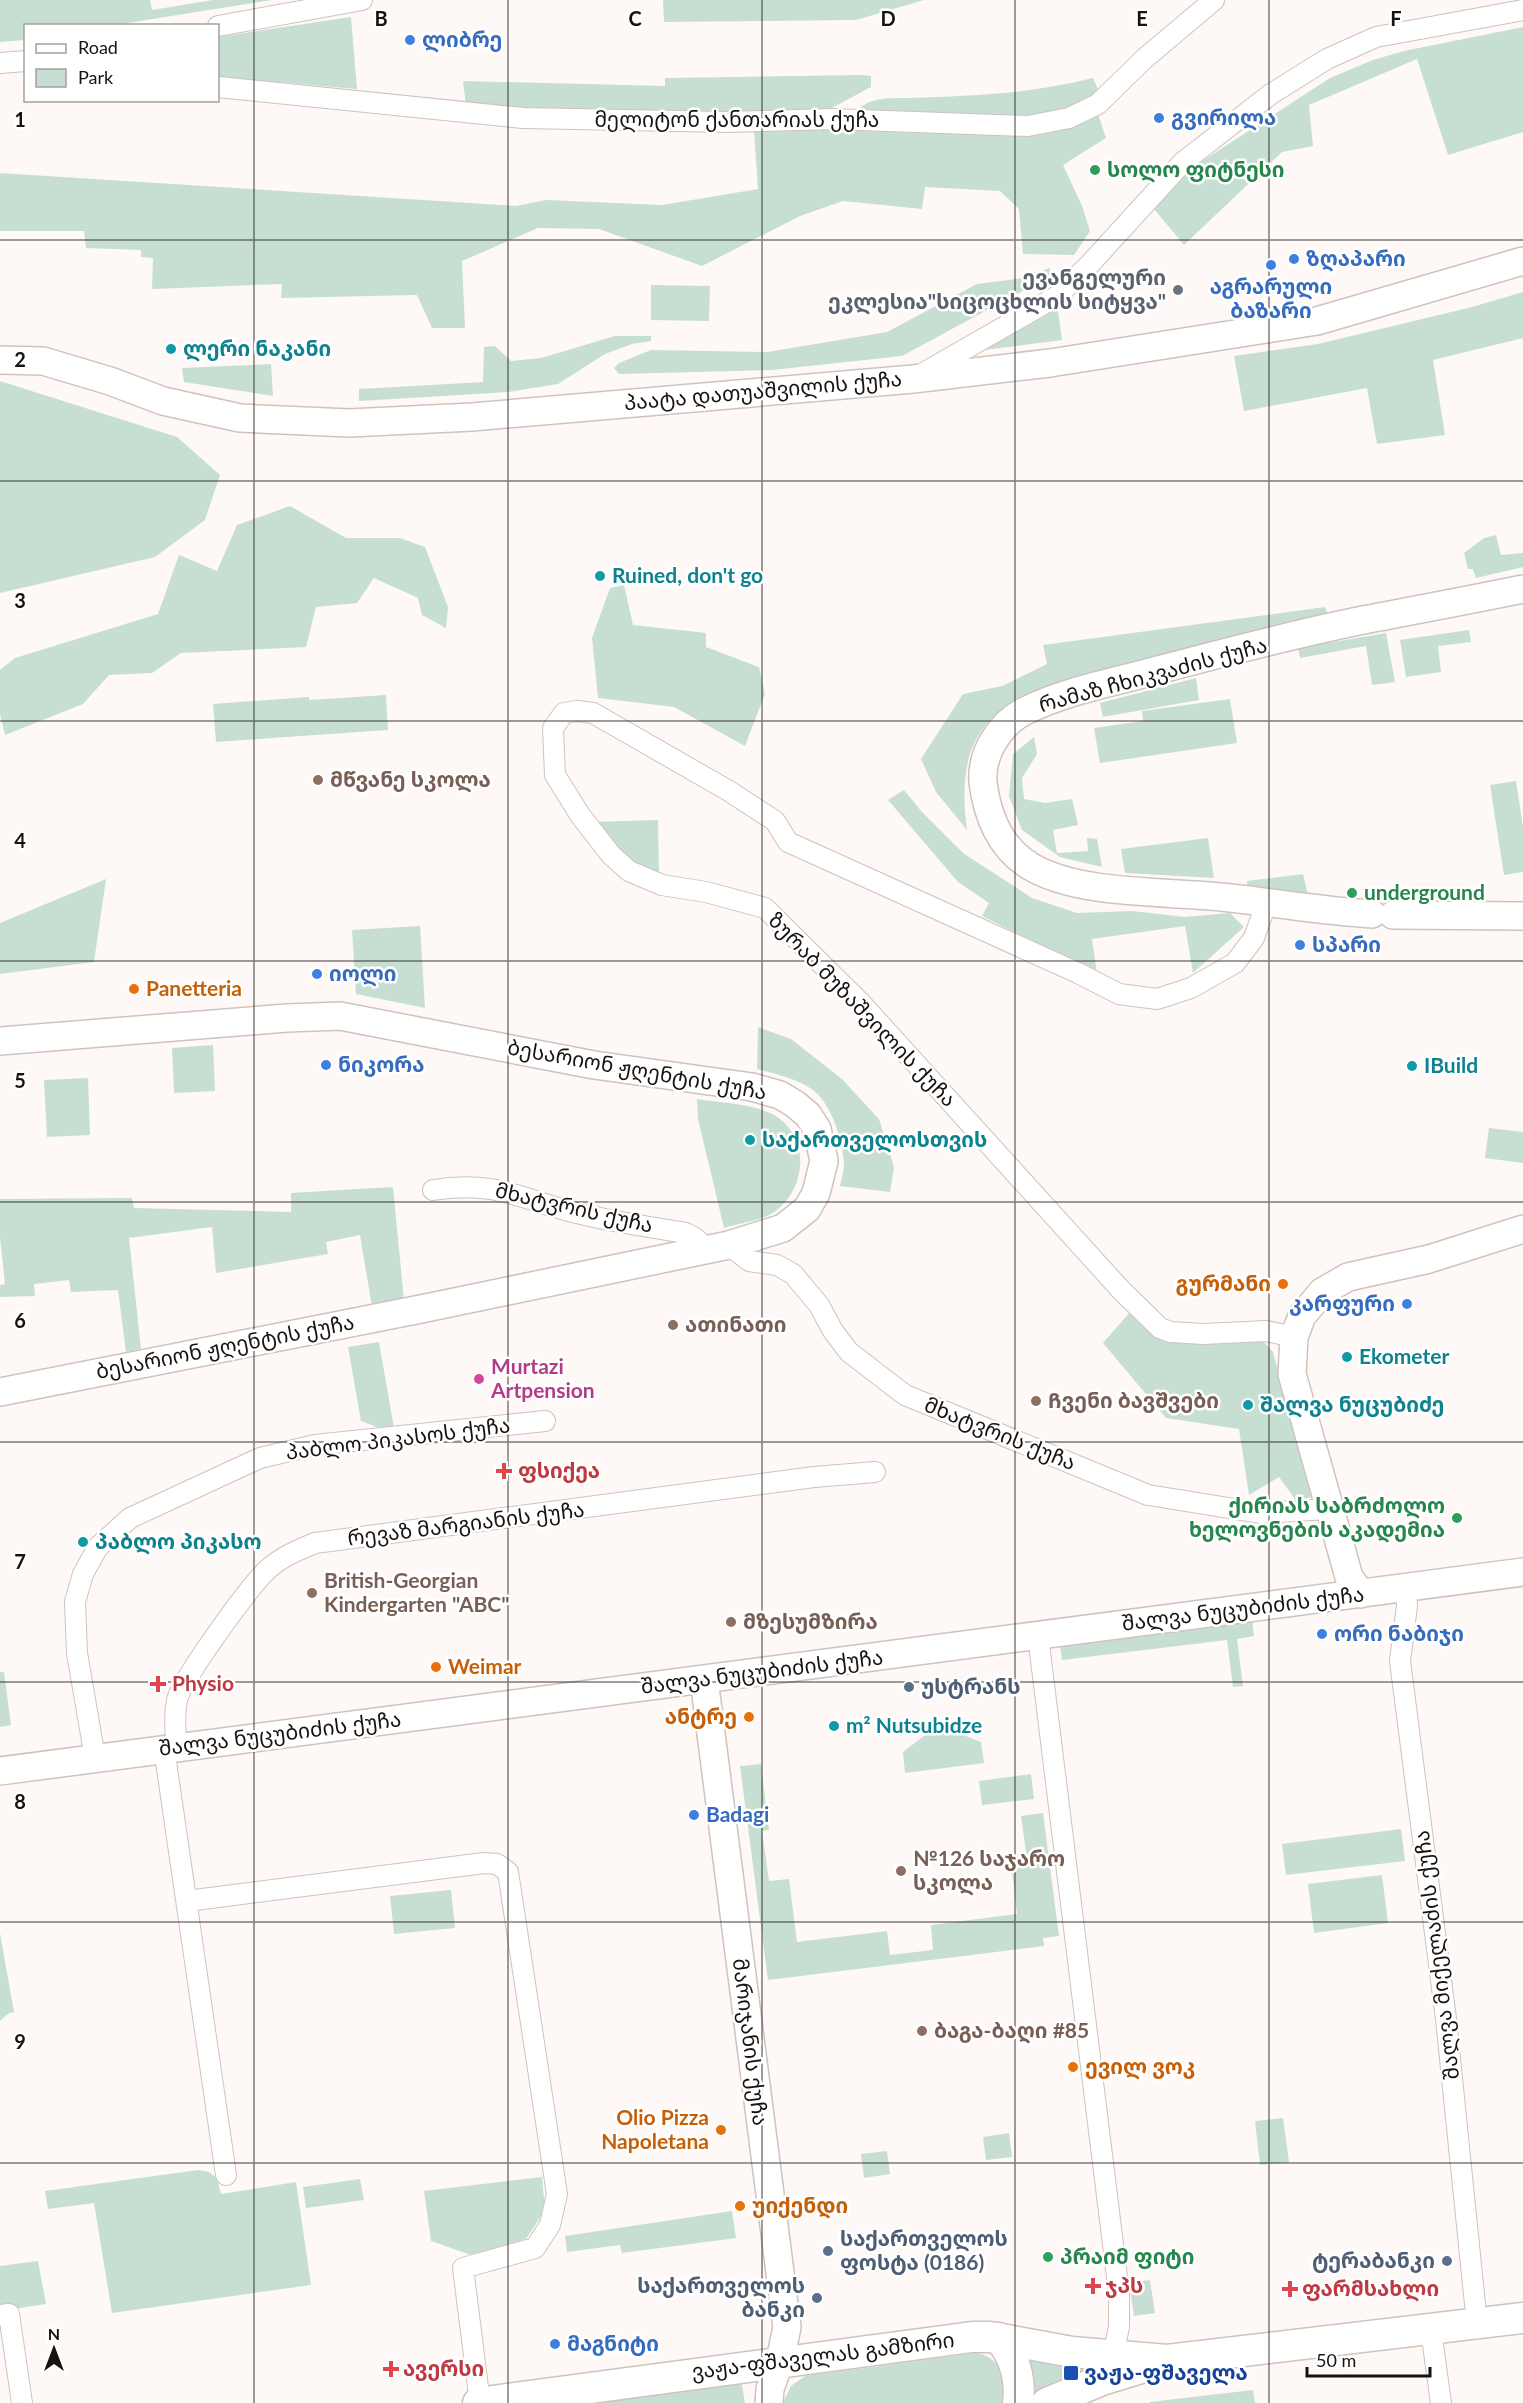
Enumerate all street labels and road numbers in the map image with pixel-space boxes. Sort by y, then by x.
street label: მელიტონ ქანთარიას ქუჩა [595,106,879,133]
street label: პაატა დათუაშვილის ქუჩა [623,365,903,416]
street label: რამაზ ჩხიკვაძის ქუჩა [1036,631,1270,717]
street label: ზურაბ მუზაშვილის ქუჩა [762,907,962,1113]
street label: ბესარიონ ჟღენტის ქუჩა [505,1033,769,1106]
street label: მხატვრის ქუჩა [493,1176,656,1238]
street label: ბესარიონ ჟღენტის ქუჩა [93,1308,356,1385]
street label: მხატვრის ქუჩა [921,1391,1080,1475]
street label: პაბლო პიკასოს ქუჩა [284,1411,512,1466]
street label: რევაზ მარგიანის ქუჩა [346,1496,586,1550]
street label: შალვა ნუცუბიძის ქუჩა [1120,1580,1366,1637]
street label: შალვა ნუცუბიძის ქუჩა [639,1643,885,1700]
street label: შალვა ნუცუბიძის ქუჩა [157,1705,403,1762]
street label: შალვა მიქელაძის ქუჩა [1408,1829,1465,2081]
street label: მარიჯანის ქუჩა [728,1957,774,2127]
street label: ვაჟა-ფშაველას გამზირი [690,2326,956,2385]

